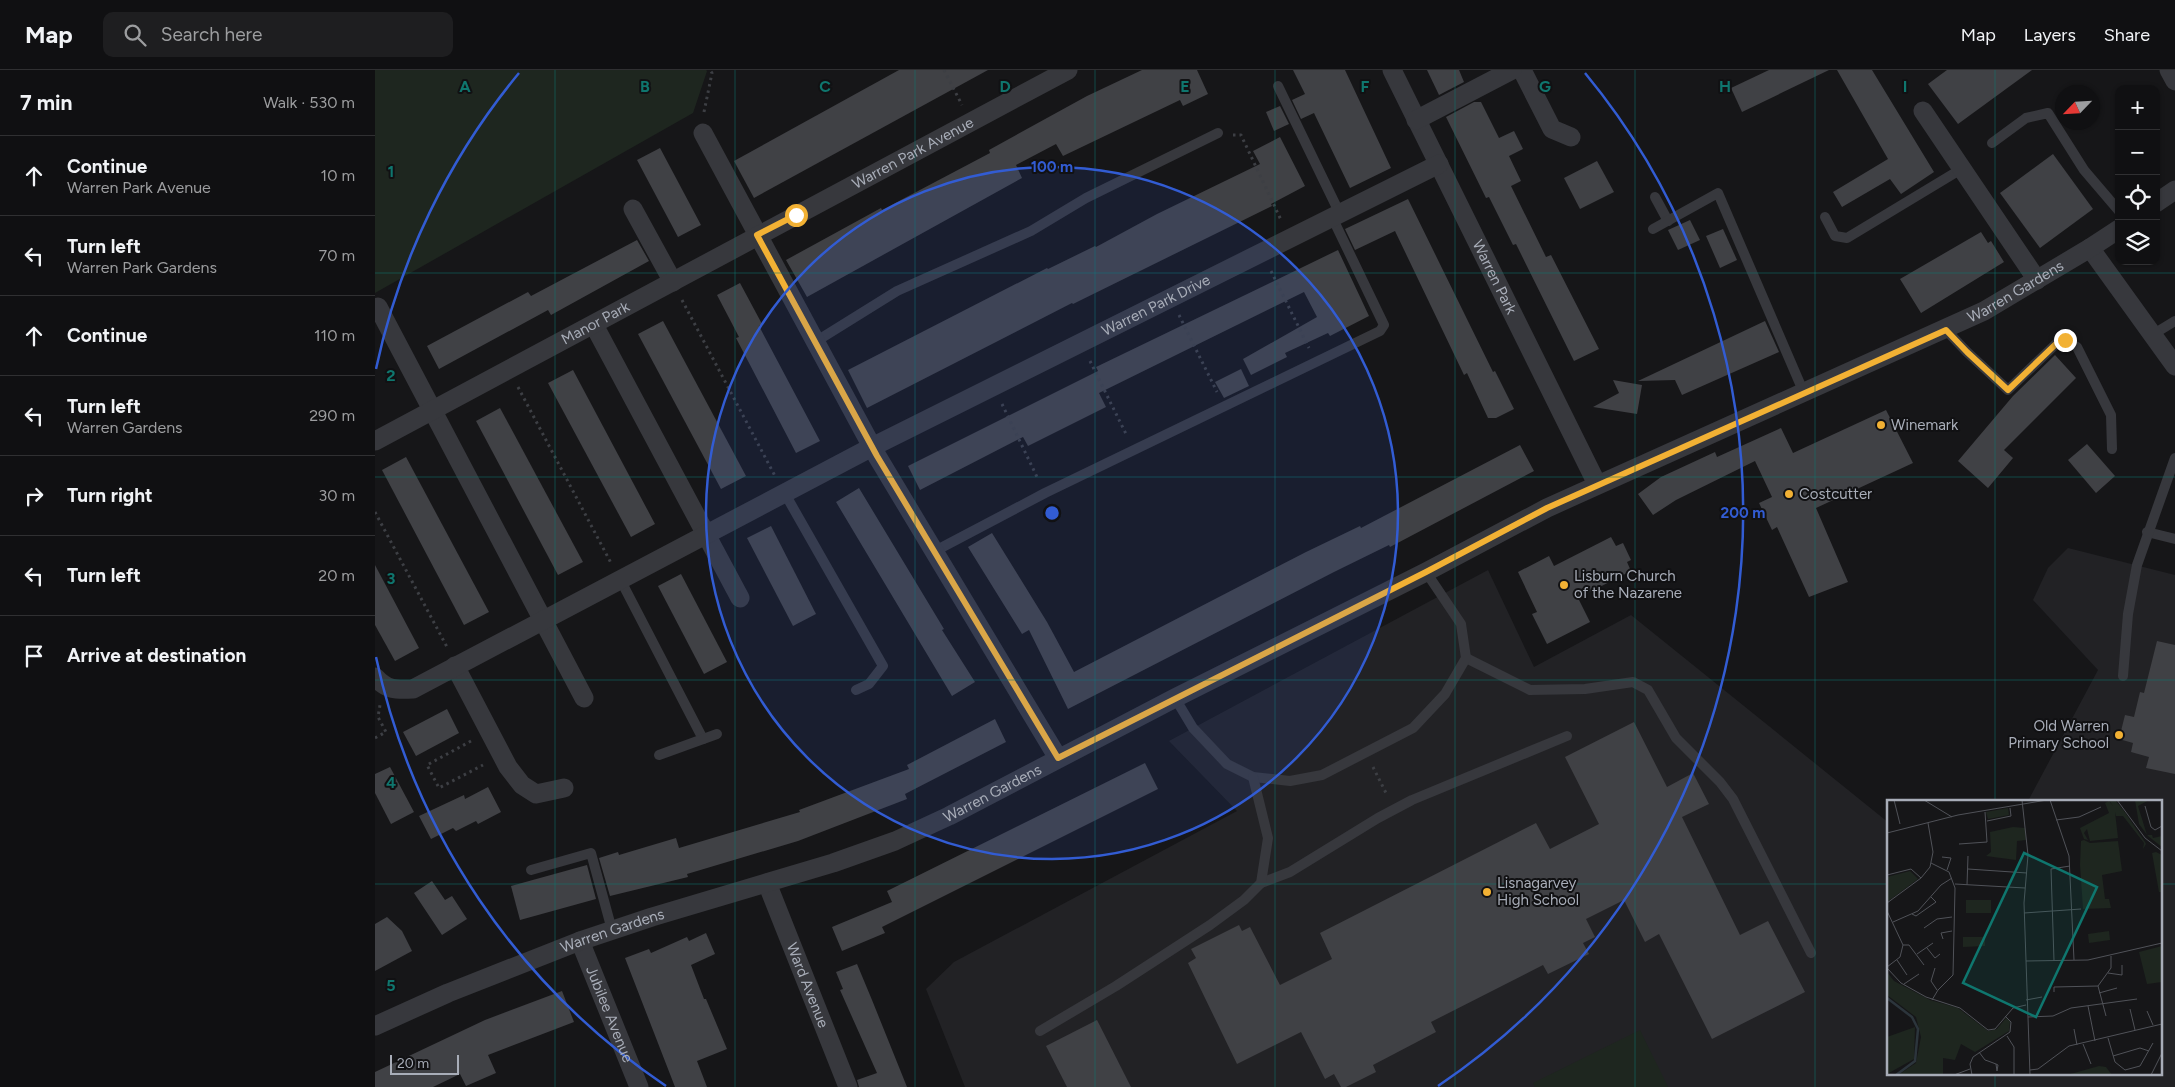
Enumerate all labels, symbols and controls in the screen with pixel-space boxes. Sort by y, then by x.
search box [103,12,453,57]
text: Map [25,20,73,49]
icon: search [121,21,149,49]
text: Search here [161,23,262,46]
text: Map [1961,24,1996,46]
text: Layers [2024,24,2076,46]
text: Share [2104,24,2150,46]
text: A [459,77,471,96]
text: B [640,77,650,96]
text: C [819,77,831,96]
text: D [999,77,1011,96]
text: E [1180,77,1190,96]
text: F [1361,77,1370,96]
text: G [1539,77,1551,96]
text: H [1719,77,1731,96]
text: I [1903,77,1907,96]
north arrow [2055,85,2100,130]
map controls [2115,85,2160,265]
button: + [2115,85,2160,130]
text: 7 min [20,90,72,115]
text: Walk · 530 m [263,93,355,112]
street label: Warren Park Avenue [849,113,977,193]
button: − [2115,130,2160,175]
text: Continue [67,155,147,178]
text: 100 m [1031,158,1073,176]
icon: ahead [20,162,48,190]
text: 1 [388,162,394,181]
text: 10 m [321,166,355,185]
button: locate [2115,175,2160,220]
text: Warren Park Avenue [67,178,211,197]
route start [785,204,808,227]
button: layers [2115,220,2160,265]
text: Turn left [67,235,141,258]
street label: Warren Park [1469,237,1521,318]
icon: left [20,242,48,270]
text: 70 m [319,246,355,265]
street label: Warren Gardens [1965,257,2067,326]
text: Warren Park Gardens [67,258,217,277]
street label: Warren Park Drive [1099,271,1213,340]
street label: Manor Park [558,297,633,349]
icon: ahead [20,322,48,350]
text: Continue [67,324,147,347]
text: 110 m [314,326,355,345]
route end [2054,329,2077,352]
text: 2 [386,366,396,385]
text: Turn left [67,395,141,418]
icon: left [20,402,48,430]
text: 290 m [309,406,355,425]
place label: Winemark [1891,416,1959,434]
text: Warren Gardens [67,418,183,437]
marker: Winemark [1875,419,1887,431]
icon: right [20,482,48,510]
text: Turn right [67,484,153,507]
place label: Costcutter [1799,485,1872,503]
text: 30 m [318,486,355,505]
marker: Costcutter [1783,488,1795,500]
centre of rings [1043,504,1061,522]
text: 200 m [1721,504,1765,522]
icon: left [20,562,48,590]
text: Turn left [67,564,141,587]
text: 20 m [318,566,355,585]
place label: Lisburn Church of the Nazarene [1574,567,1682,602]
text: 3 [387,569,396,588]
marker: Lisburn Church of the Nazarene [1558,579,1570,591]
icon: arrive [20,642,48,670]
text: Arrive at destination [67,644,246,667]
place label: Old Warren Primary School [2008,717,2109,752]
marker: Old Warren Primary School [2113,729,2125,741]
street label: Warren Gardens [940,760,1045,826]
text: 4 [386,773,396,792]
inset map [1887,800,2163,1074]
place label: Lisnagarvey High School [1497,874,1579,909]
marker: Lisnagarvey High School [1481,886,1493,898]
street label: Warren Gardens [558,905,666,957]
street label: Ward Avenue [783,940,833,1030]
street label: Jubilee Avenue [582,963,637,1065]
text: 5 [386,976,396,995]
scale bar [390,1052,459,1075]
text: 20 m [397,1055,429,1072]

